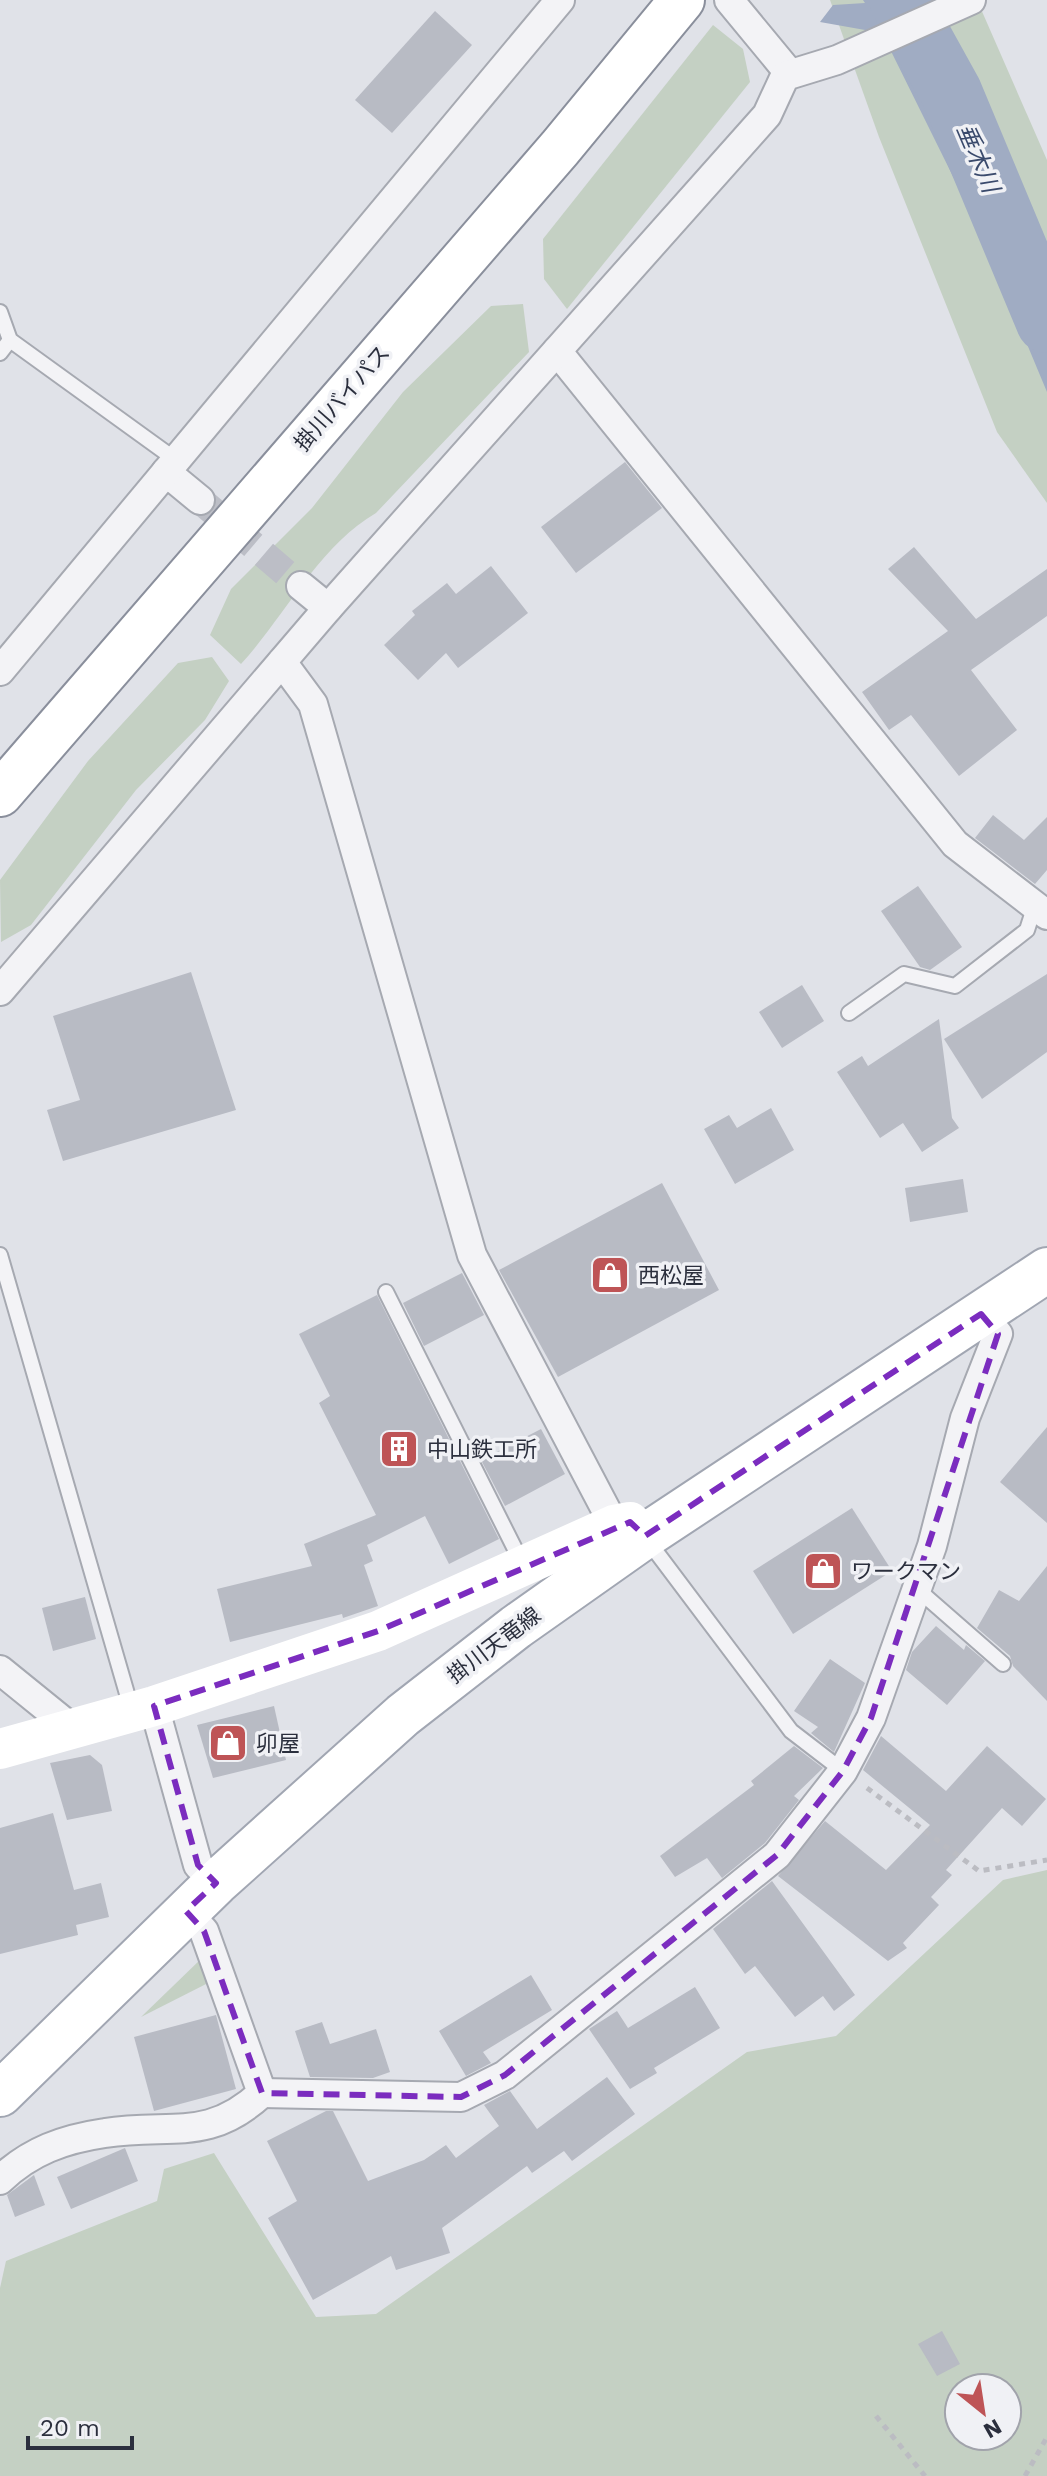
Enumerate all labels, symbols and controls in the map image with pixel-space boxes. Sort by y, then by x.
water label: 垂木川 [951,119,1006,199]
street label: 掛川バイパス [289,340,395,456]
shop icon: 西松屋 [589,1254,631,1296]
place label: 西松屋 [638,1263,704,1288]
building icon: 中山鉄工所 [378,1428,420,1470]
place label: 中山鉄工所 [427,1437,537,1462]
shop icon: ワークマン [802,1550,844,1592]
place label: ワークマン [851,1559,961,1584]
street label: 掛川天竜線 [443,1602,545,1688]
shop icon: 卯屋 [207,1722,249,1764]
place label: 卯屋 [256,1731,300,1756]
north arrow [943,2372,1023,2452]
scale bar [28,2400,132,2450]
text: 20 m [40,2414,100,2442]
text: N [979,2414,1006,2444]

